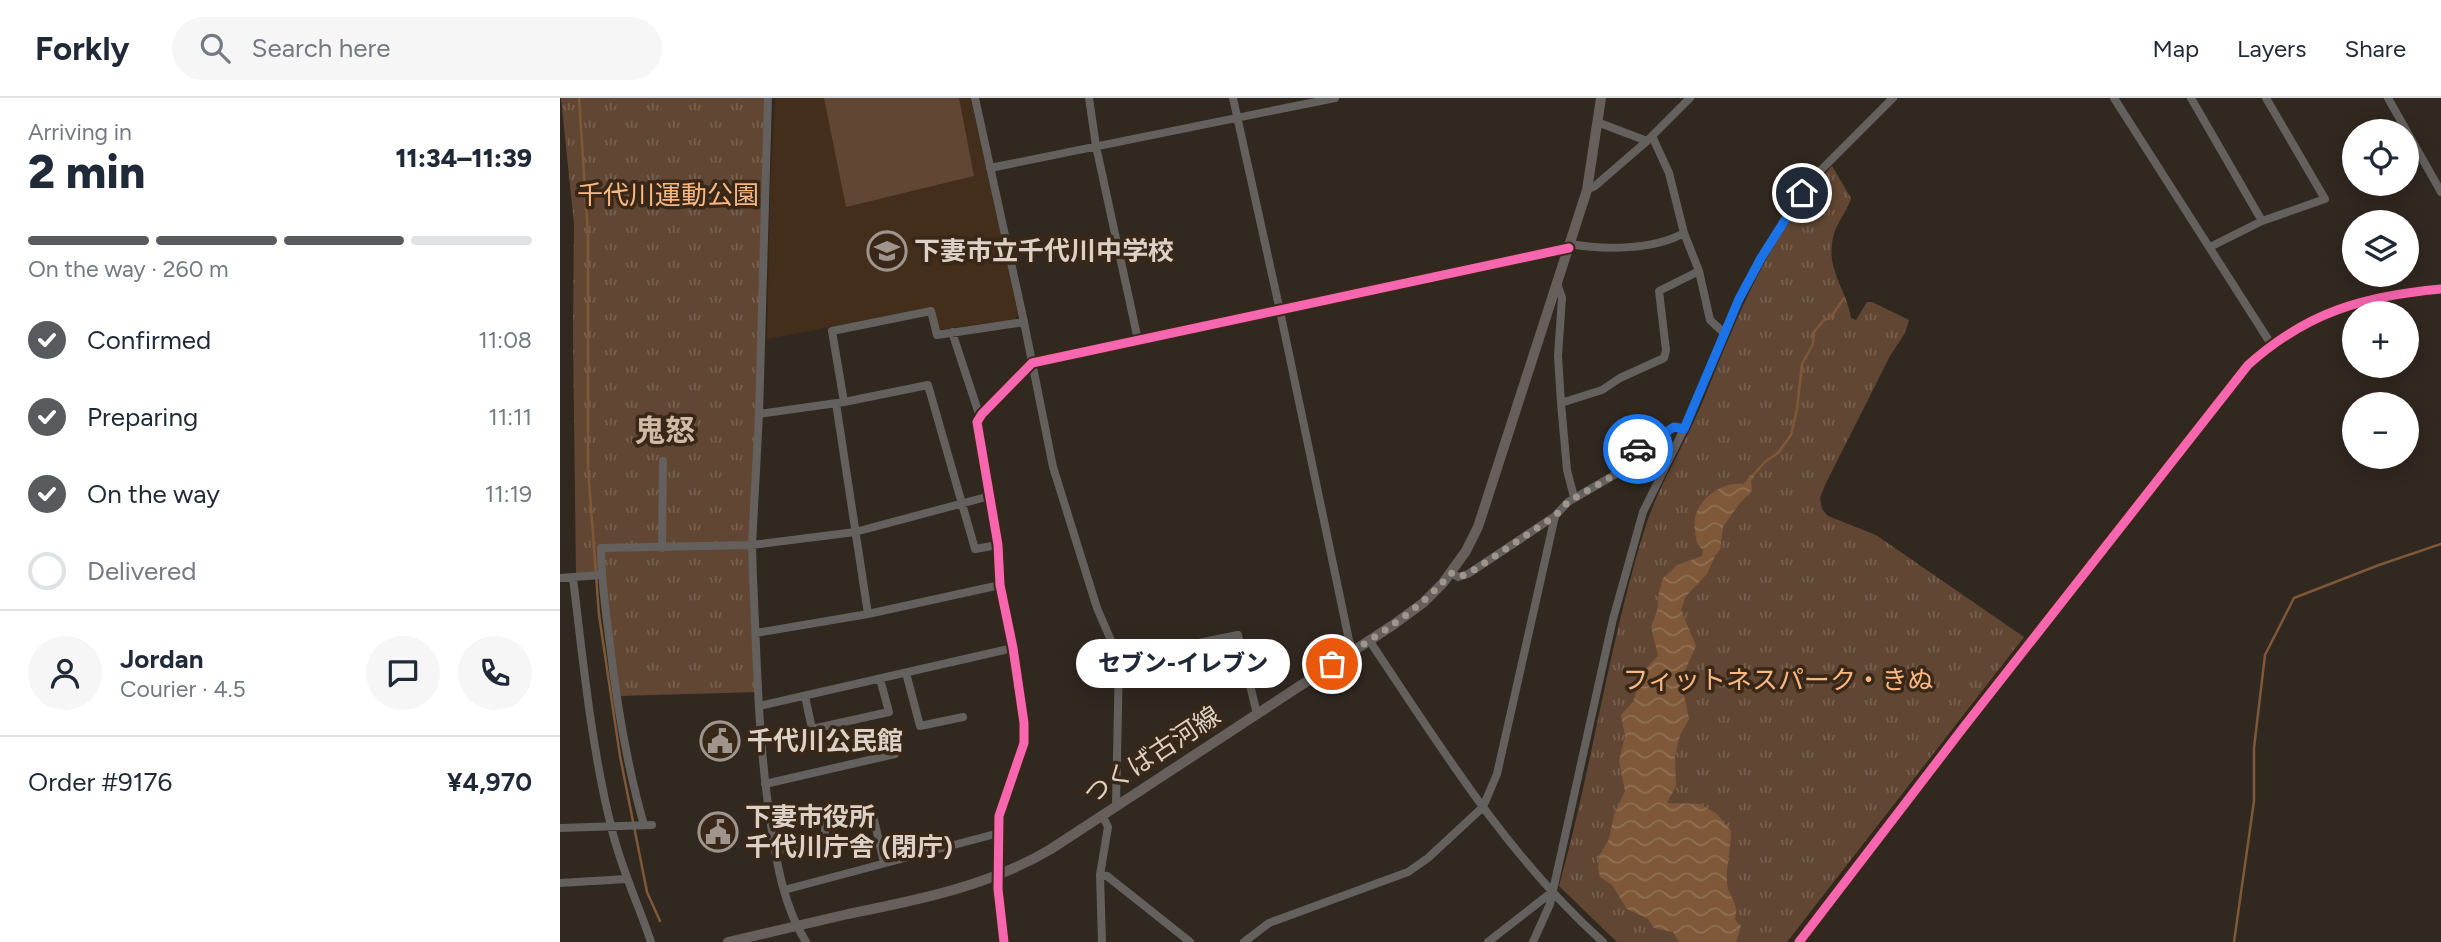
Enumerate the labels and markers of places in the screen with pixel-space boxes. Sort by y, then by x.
pin [1772,163,1832,223]
school or university icon: 下妻市立千代川中学校 [866,230,908,272]
place label: 下妻市立千代川中学校 [914,235,1174,267]
pin [1302,634,1362,694]
callout: セブン-イレブン [1076,640,1290,688]
public building icon: 千代川公民館 [699,720,741,762]
place label: 千代川公民館 [747,725,903,757]
place label: 下妻市役所 千代川庁舎 (閉庁) [745,801,953,863]
public building icon: 下妻市役所 千代川庁舎 (閉庁) [697,811,739,853]

